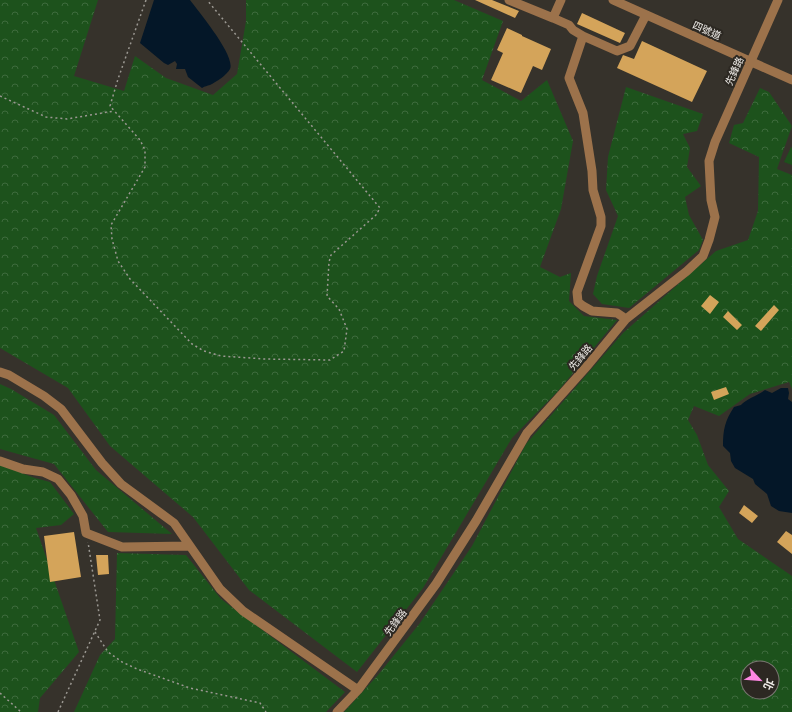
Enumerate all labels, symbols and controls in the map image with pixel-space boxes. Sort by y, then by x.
street label: 四號道 [691,19,723,42]
street label: 先鋒路 [723,55,746,87]
street label: 先鋒路 [566,342,594,372]
street label: 先鋒路 [382,607,409,638]
north arrow [740,660,780,700]
text: 北 [761,677,777,692]

